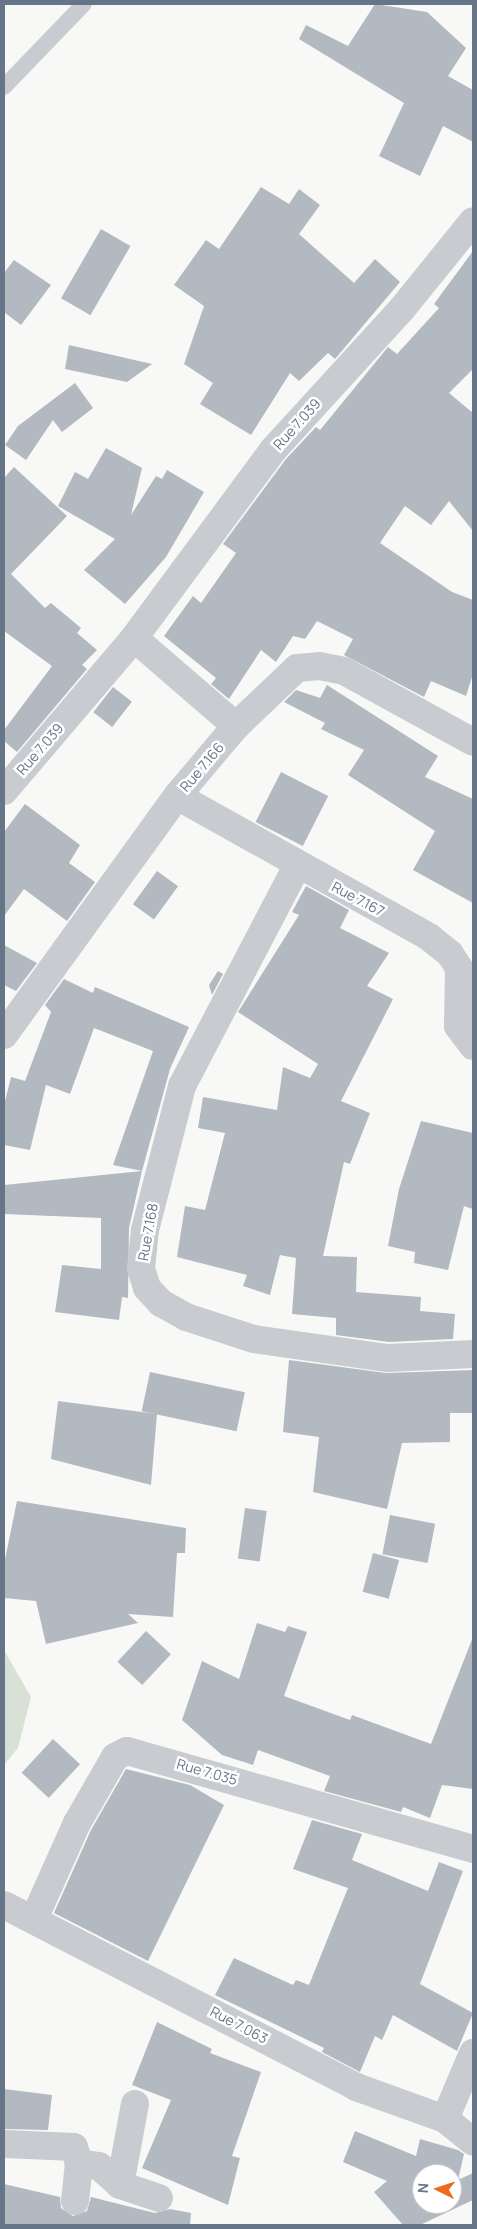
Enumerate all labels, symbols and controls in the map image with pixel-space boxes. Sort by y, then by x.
street label: Rue 7.039 [270,395,324,453]
street label: Rue 7.039 [13,720,67,778]
street label: Rue 7.166 [177,739,227,795]
street label: Rue 7.167 [329,878,387,920]
street label: Rue 7.168 [135,1202,161,1262]
street label: Rue 7.035 [175,1755,239,1789]
street label: Rue 7.063 [207,2003,271,2047]
north arrow [412,2164,462,2214]
text: N [413,2182,432,2194]

